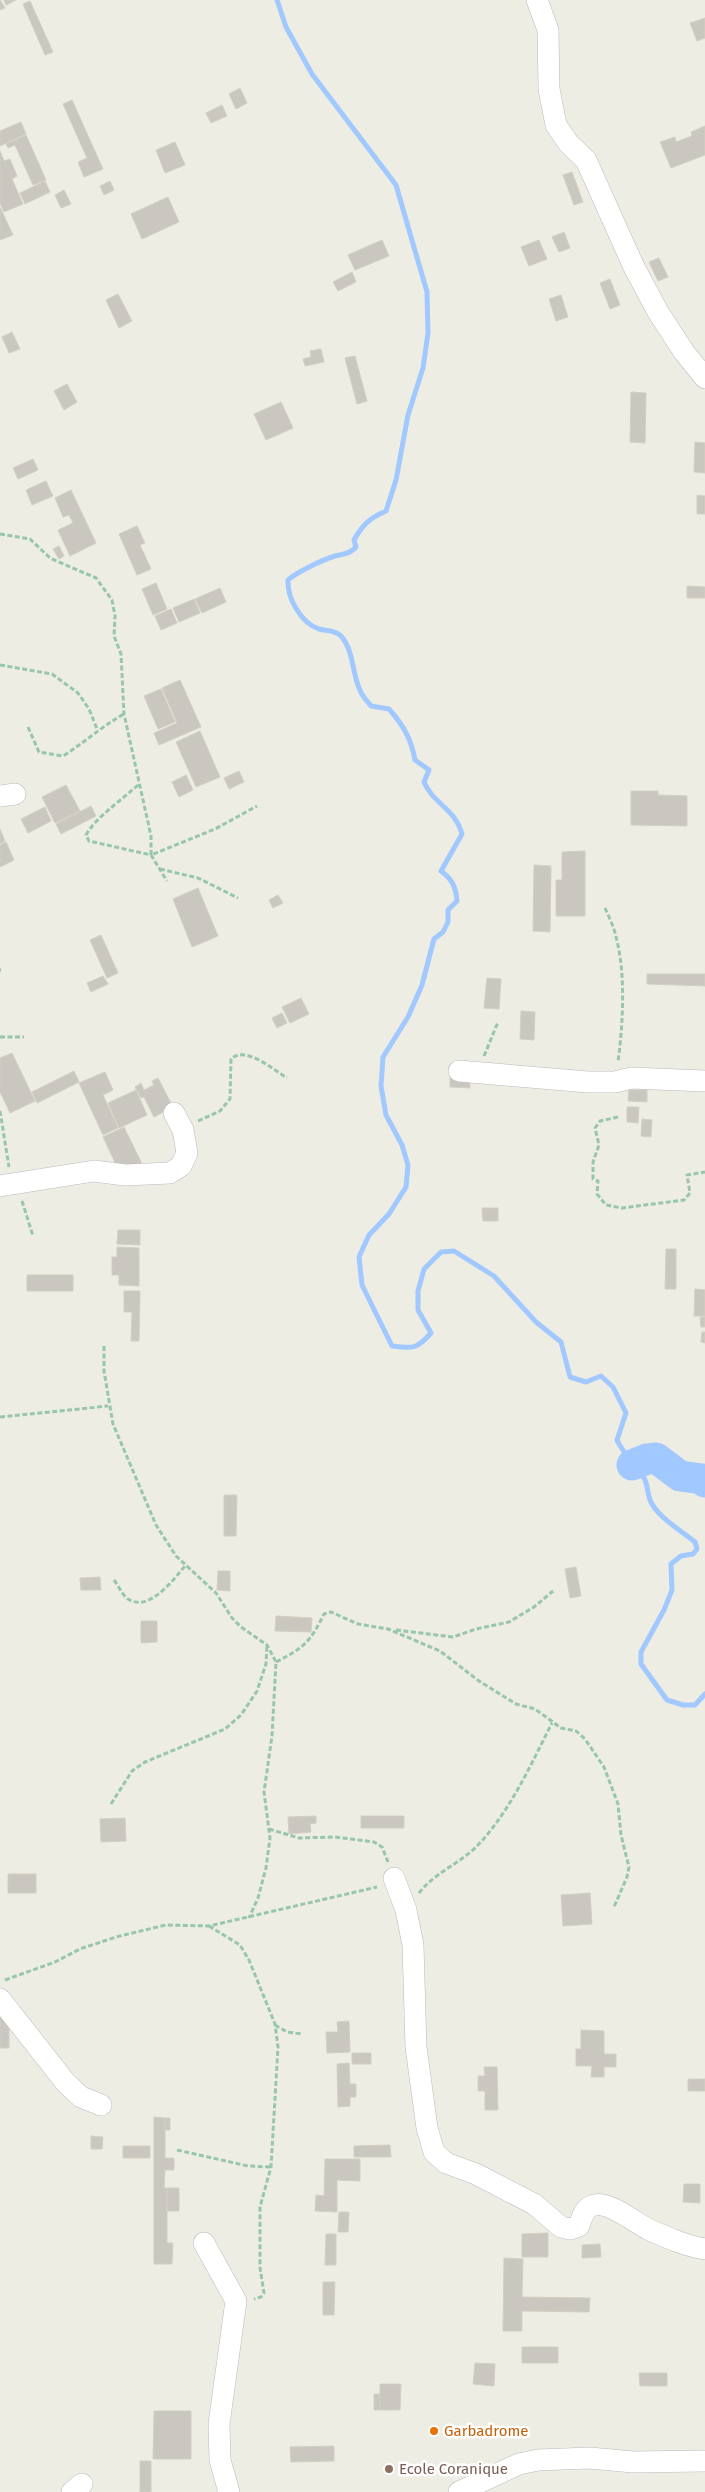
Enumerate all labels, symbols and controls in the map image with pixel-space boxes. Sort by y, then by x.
place label: Garbadrome [444,2422,528,2440]
marker: Garbadrome [428,2425,440,2437]
place label: Ecole Coranique [399,2460,508,2478]
marker: Ecole Coranique [383,2463,395,2475]

